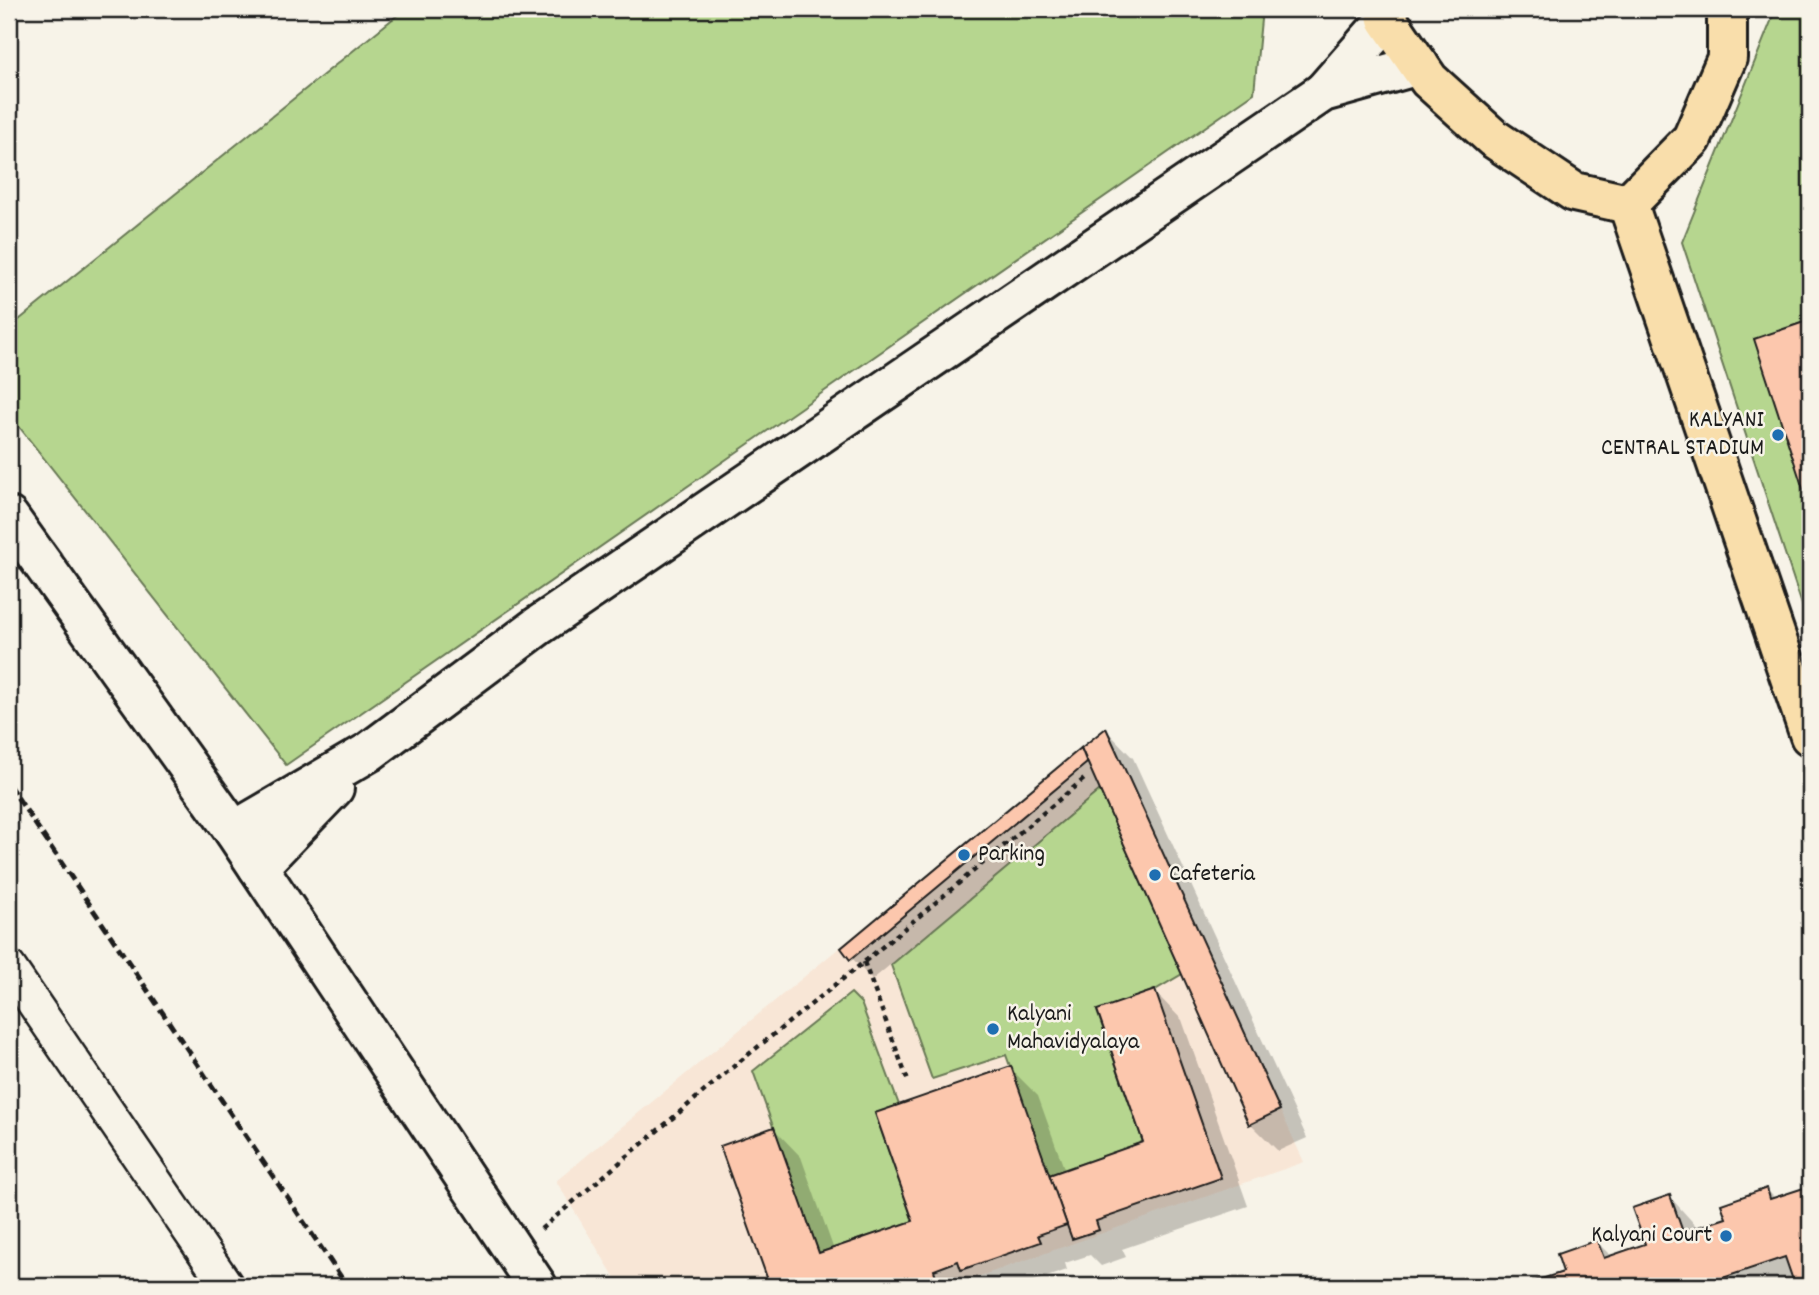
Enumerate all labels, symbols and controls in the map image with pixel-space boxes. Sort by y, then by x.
place label: KALYANI CENTRAL STADIUM [1601,404,1765,466]
marker: KALYANI CENTRAL STADIUM [1770,427,1786,443]
place label: Parking [978,838,1045,872]
marker: Parking [956,847,972,863]
place label: Cafeteria [1169,858,1256,892]
marker: Cafeteria [1147,867,1163,883]
place label: Kalyani Mahavidyalaya [1007,998,1140,1060]
marker: Kalyani Mahavidyalaya [985,1021,1001,1037]
place label: Kalyani Court [1591,1219,1712,1253]
marker: Kalyani Court [1718,1228,1734,1244]

